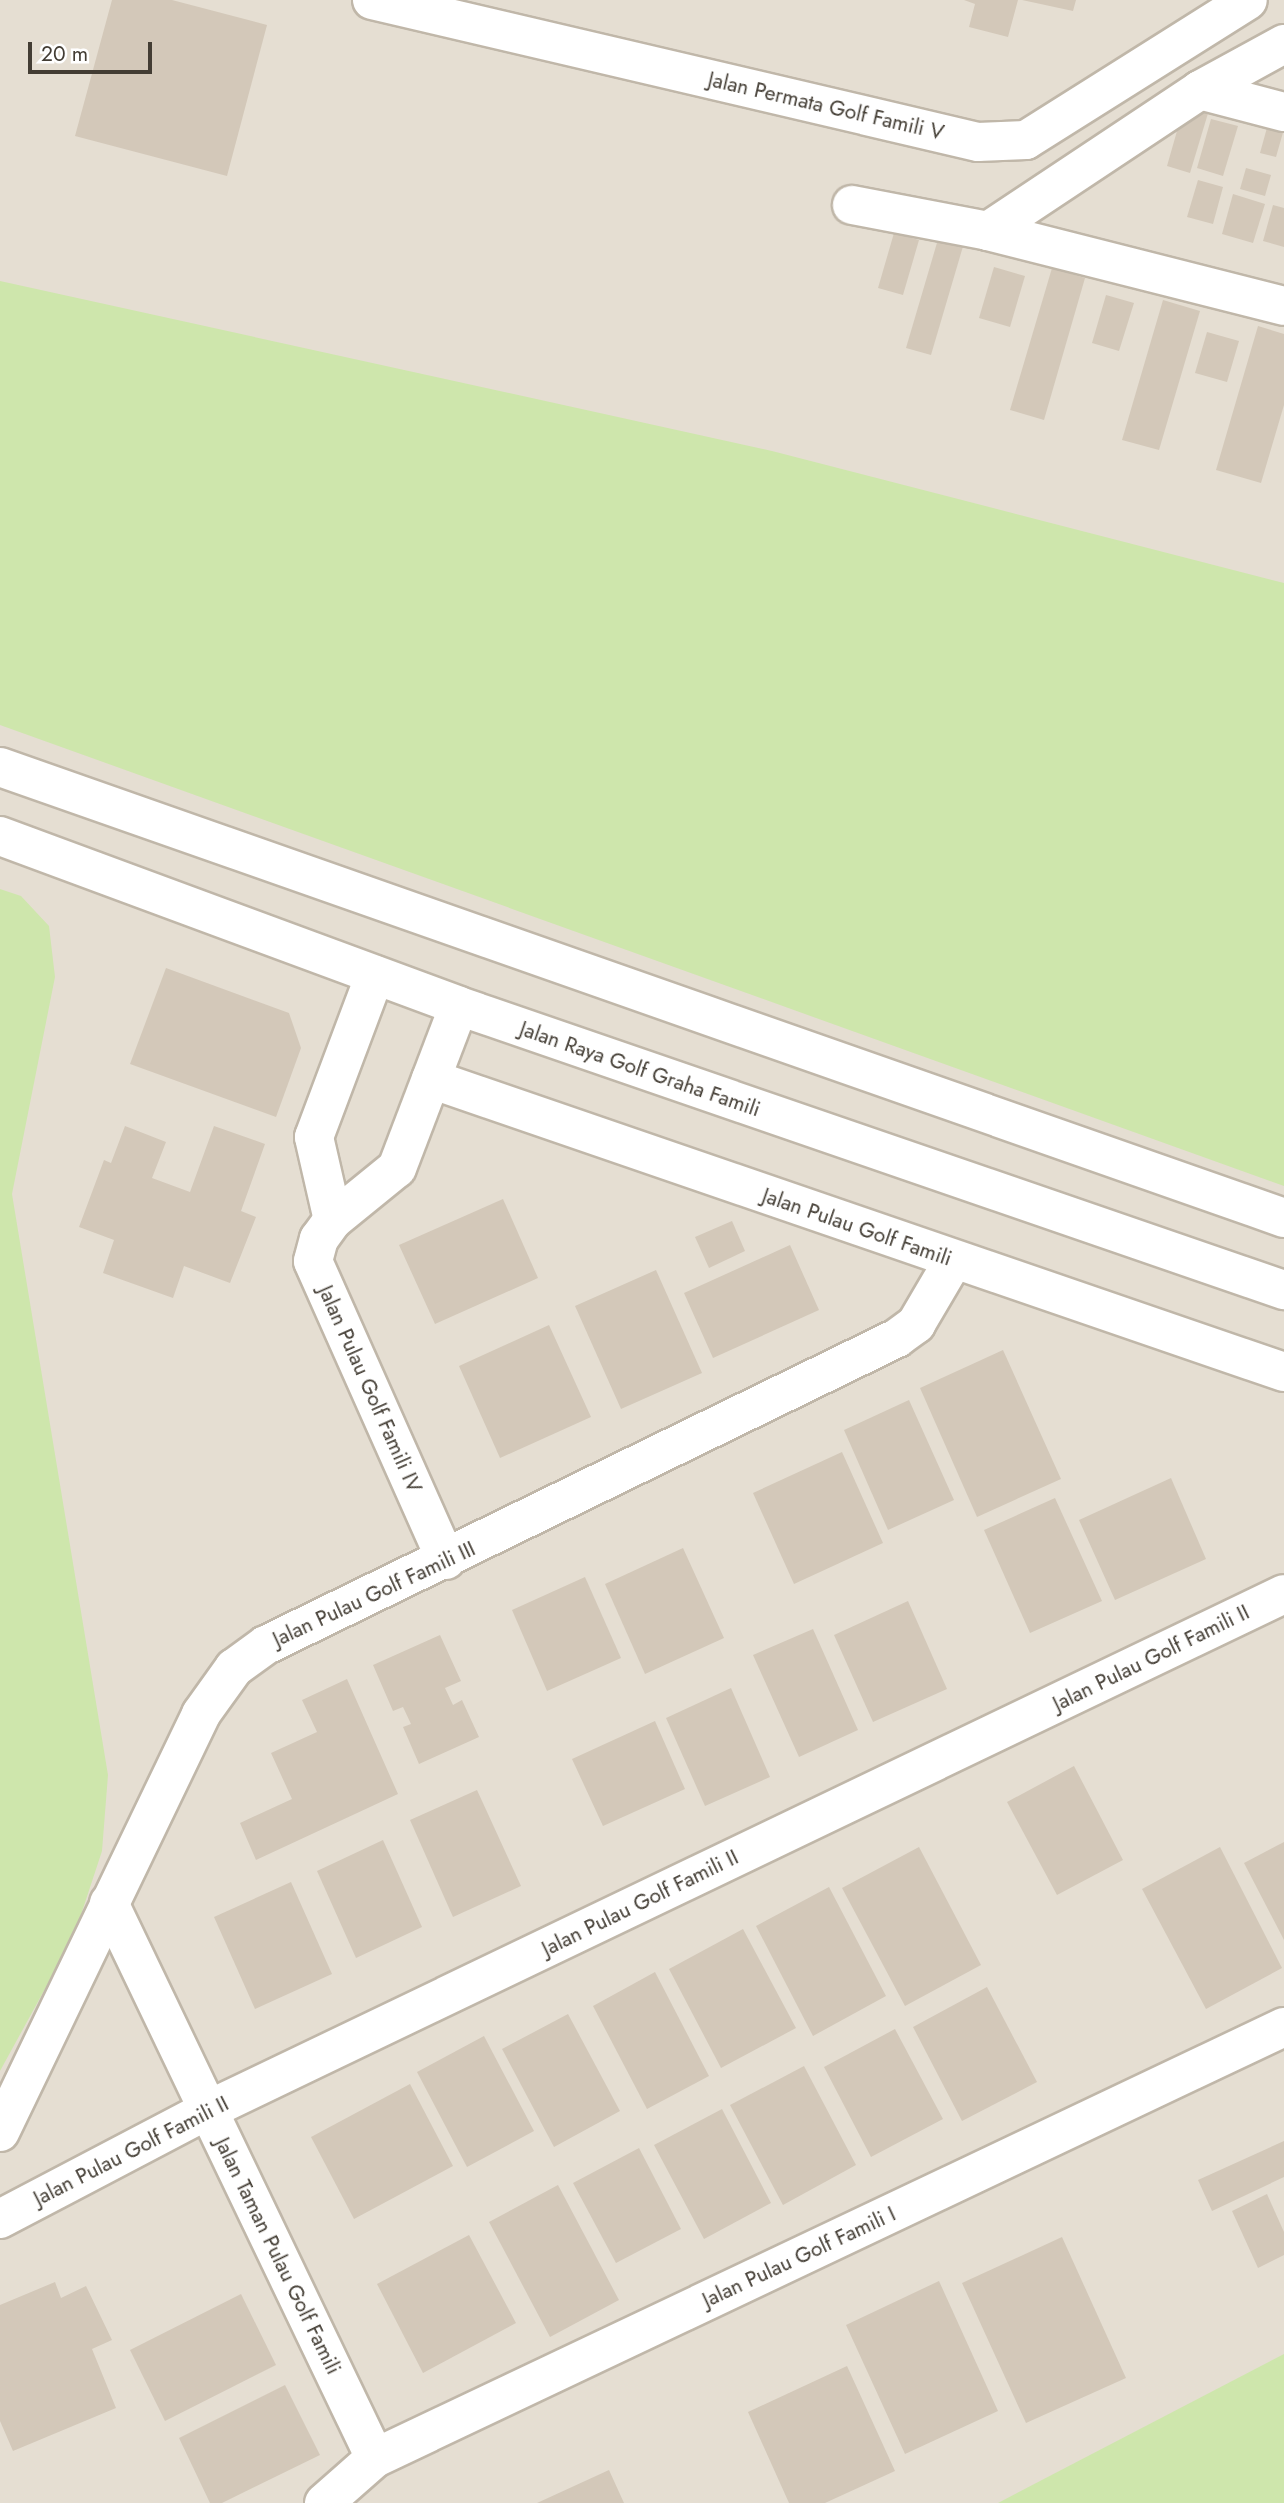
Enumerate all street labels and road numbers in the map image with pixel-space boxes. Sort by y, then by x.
street label: Jalan Permata Golf Famili V [706,67,946,145]
street label: Jalan Raya Golf Graha Famili [516,1016,764,1122]
street label: Jalan Pulau Golf Famili [759,1183,955,1271]
street label: Jalan Pulau Golf Famili IV [313,1282,427,1496]
street label: Jalan Pulau Golf Famili III [269,1536,479,1652]
street label: Jalan Pulau Golf Famili II [1049,1599,1253,1717]
street label: Jalan Pulau Golf Famili II [538,1844,742,1962]
street label: Jalan Pulau Golf Famili II [29,2091,233,2211]
street label: Jalan Taman Pulau Golf Famili [210,2133,346,2379]
street label: Jalan Pulau Golf Famili I [698,2201,900,2313]

